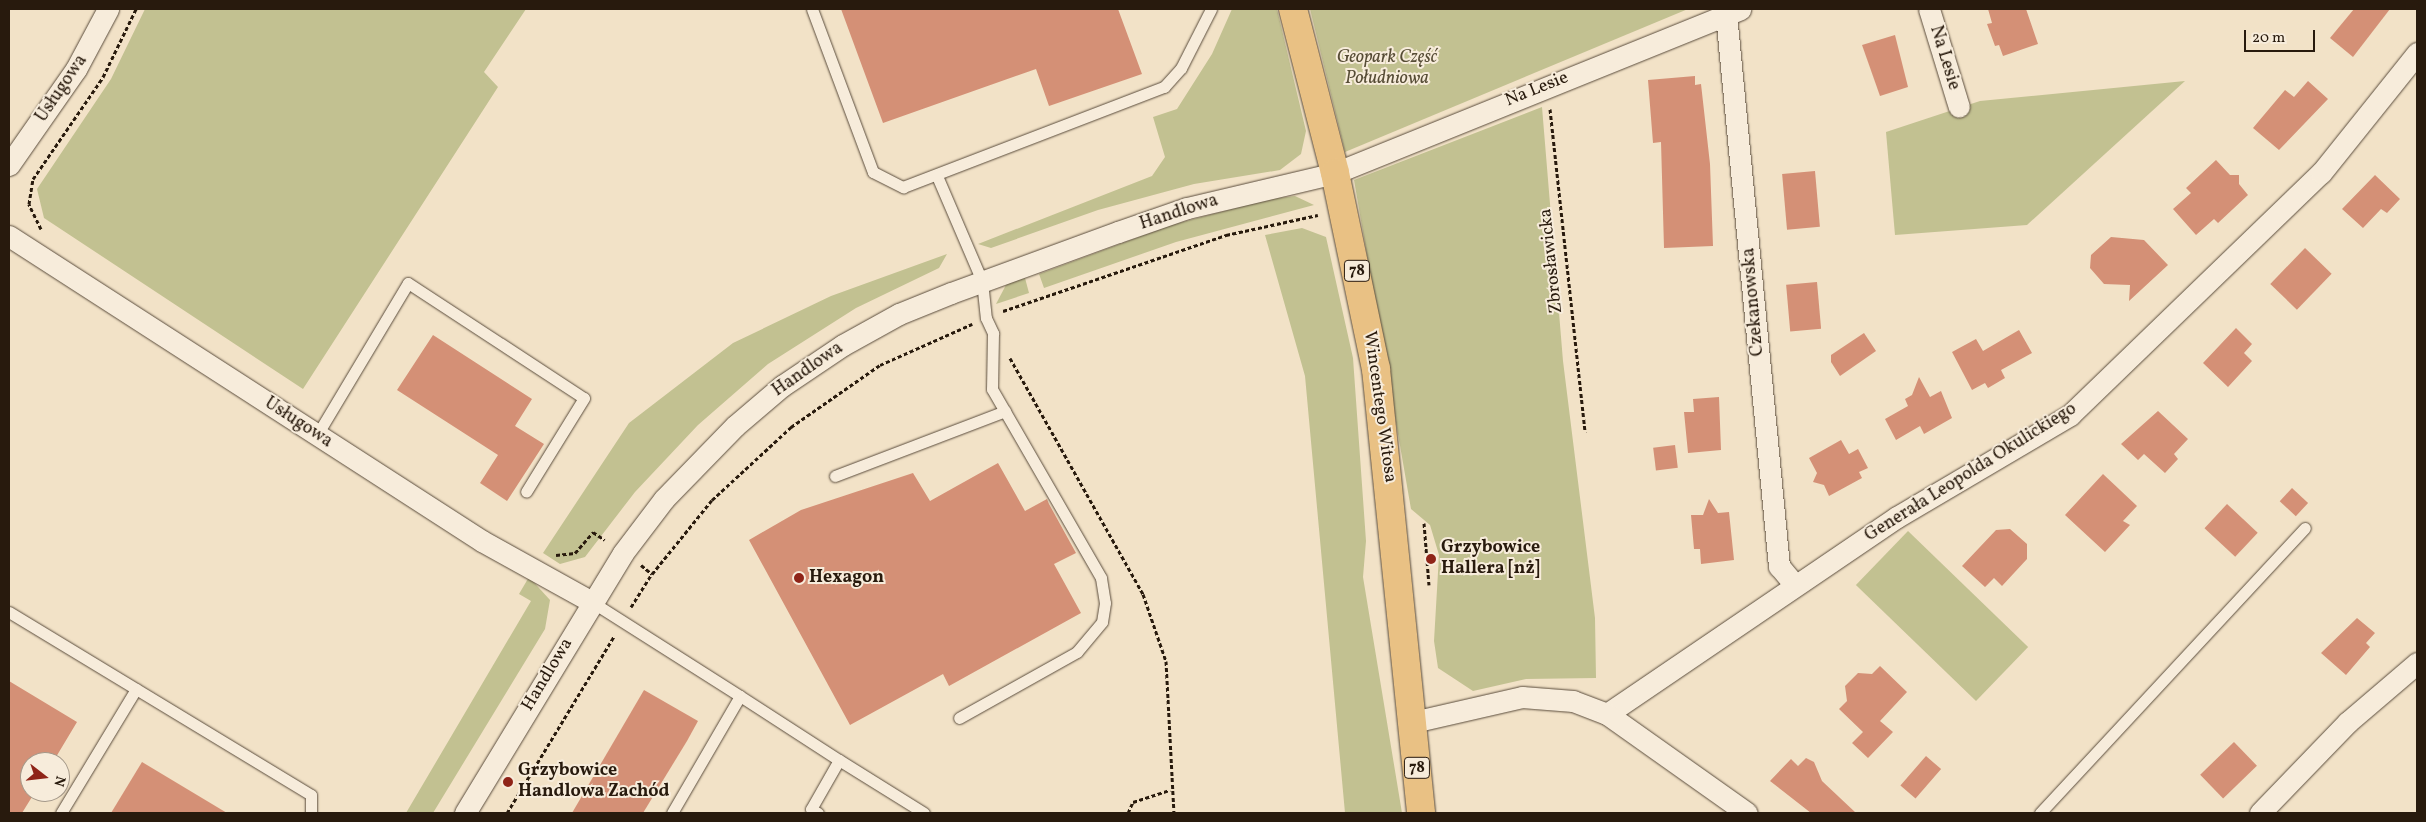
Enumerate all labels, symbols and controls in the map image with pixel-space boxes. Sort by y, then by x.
scale bar [2246,20,2317,52]
street label: Na Lesie [1924,23,1964,93]
text: 20 m [2252,28,2285,49]
park label: Geopark Część Południowa [1337,48,1437,90]
street label: Usługowa [32,51,92,127]
street label: Na Lesie [1502,68,1572,112]
street label: Handlowa [1137,190,1221,236]
street label: Zbrosławicka [1536,207,1568,315]
street label: Czekanowska [1739,247,1769,357]
road number: 78 [1343,258,1371,284]
street label: Wincentego Witosa [1358,330,1400,484]
street label: Handlowa [769,338,847,402]
street label: Usługowa [260,393,336,453]
street label: Generała Leopolda Okulickiego [1861,399,2081,547]
place label: Grzybowice Hallera [nż] [1441,538,1540,580]
marker: Grzybowice Hallera [nż] [1425,553,1437,565]
place label: Hexagon [809,567,884,589]
marker: Hexagon [793,572,805,584]
street label: Handlowa [518,635,578,715]
north arrow [20,752,70,802]
road number: 78 [1403,754,1431,781]
place label: Grzybowice Handlowa Zachód [518,761,670,804]
text: N [48,773,69,788]
marker: Grzybowice Handlowa Zachód [502,776,514,788]

